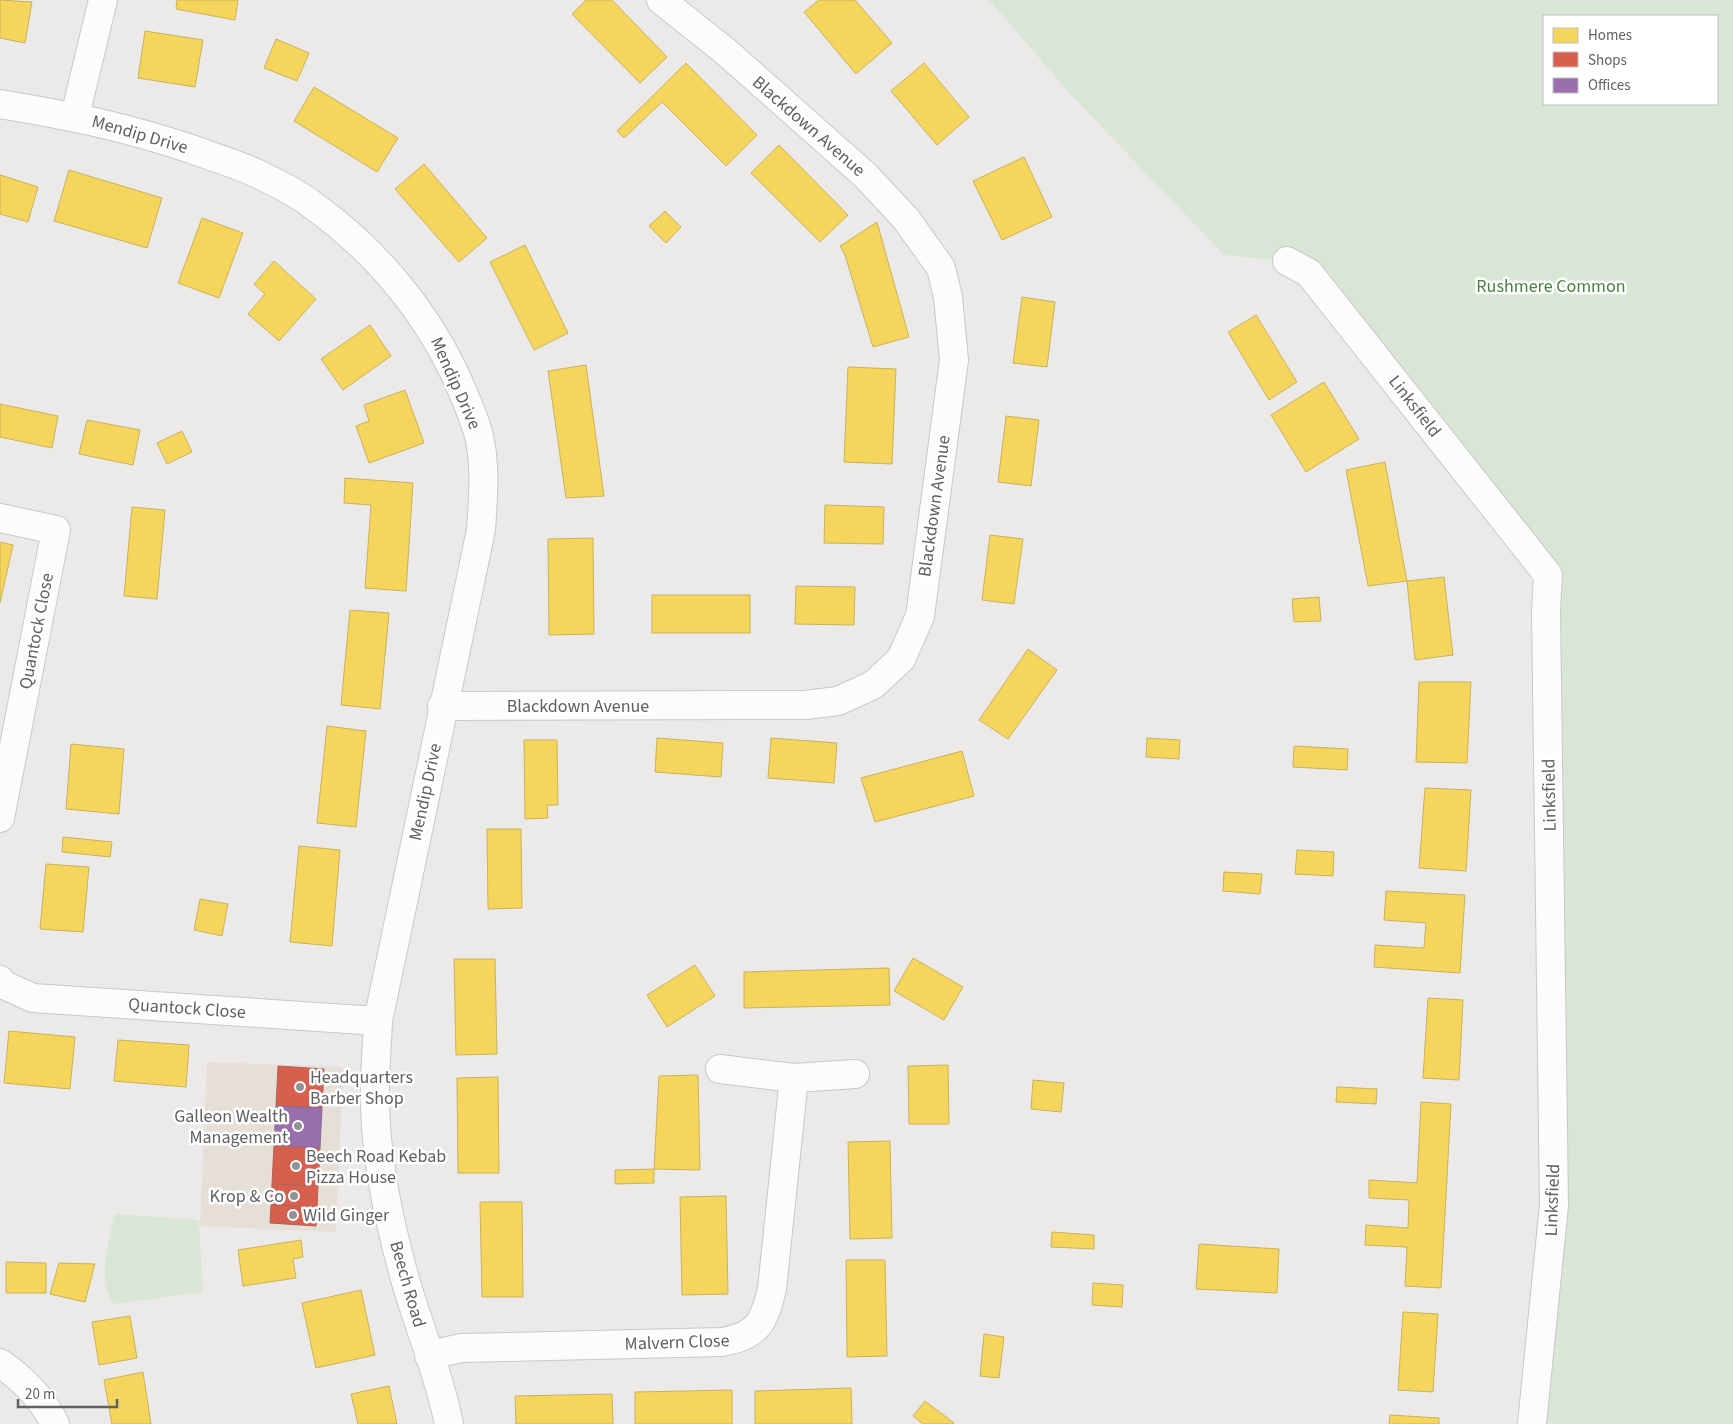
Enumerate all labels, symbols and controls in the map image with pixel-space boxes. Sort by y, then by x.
legend [1543,15,1718,105]
text: Homes [1588,25,1632,46]
text: Shops [1588,50,1627,71]
street label: Blackdown Avenue [747,70,871,183]
text: Offices [1588,75,1631,96]
street label: Mendip Drive [89,109,191,160]
park label: Rushmere Common [1476,274,1626,299]
street label: Mendip Drive [424,333,487,434]
street label: Linksfield [1382,370,1447,443]
street label: Blackdown Avenue [912,434,957,578]
street label: Quantock Close [13,571,60,691]
street label: Blackdown Avenue [507,694,649,719]
street label: Mendip Drive [403,741,448,843]
street label: Linksfield [1536,758,1563,832]
street label: Quantock Close [127,992,247,1025]
place label: Headquarters Barber Shop [310,1065,413,1111]
marker: Headquarters Barber Shop [294,1081,306,1093]
place label: Galleon Wealth Management [174,1104,288,1150]
marker: Galleon Wealth Management [292,1120,304,1132]
place label: Beech Road Kebab Pizza House [306,1144,446,1190]
marker: Beech Road Kebab Pizza House [290,1160,302,1172]
street label: Linksfield [1539,1163,1566,1237]
place label: Krop & Co [210,1184,284,1209]
marker: Krop & Co [288,1190,300,1202]
place label: Wild Ginger [303,1203,390,1228]
marker: Wild Ginger [287,1209,299,1221]
street label: Beech Road [383,1238,432,1330]
street label: Malvern Close [624,1328,730,1357]
scale bar [18,1376,116,1408]
text: 20 m [25,1384,55,1405]

